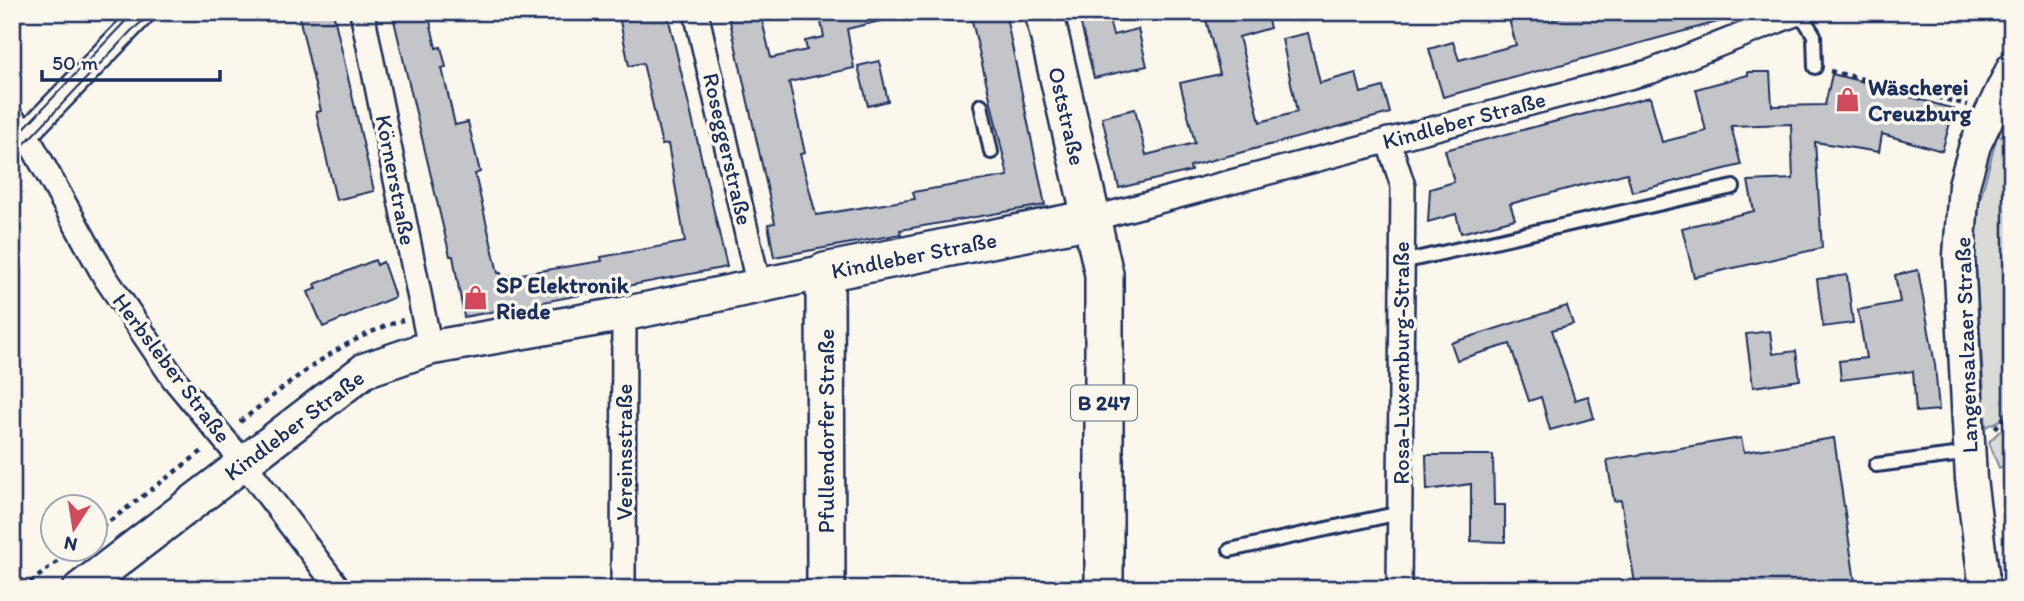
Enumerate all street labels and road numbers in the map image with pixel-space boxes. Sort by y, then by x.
street label: Oststraße [1042,64,1092,168]
street label: Roseggerstraße [697,70,759,228]
street label: Kindleber Straße [1379,85,1549,155]
street label: Körnerstraße [370,112,422,248]
street label: Kindleber Straße [829,225,999,285]
street label: Langensalzaer Straße [1948,236,1984,454]
street label: Rosa-Luxemburg-Straße [1387,241,1415,485]
street label: Herbsleber Straße [107,288,237,448]
street label: Pfullendorfer Straße [812,329,840,533]
street label: Kindleber Straße [219,363,369,487]
street label: Vereinsstraße [610,383,638,521]
road number: B 247 [1071,386,1137,420]

